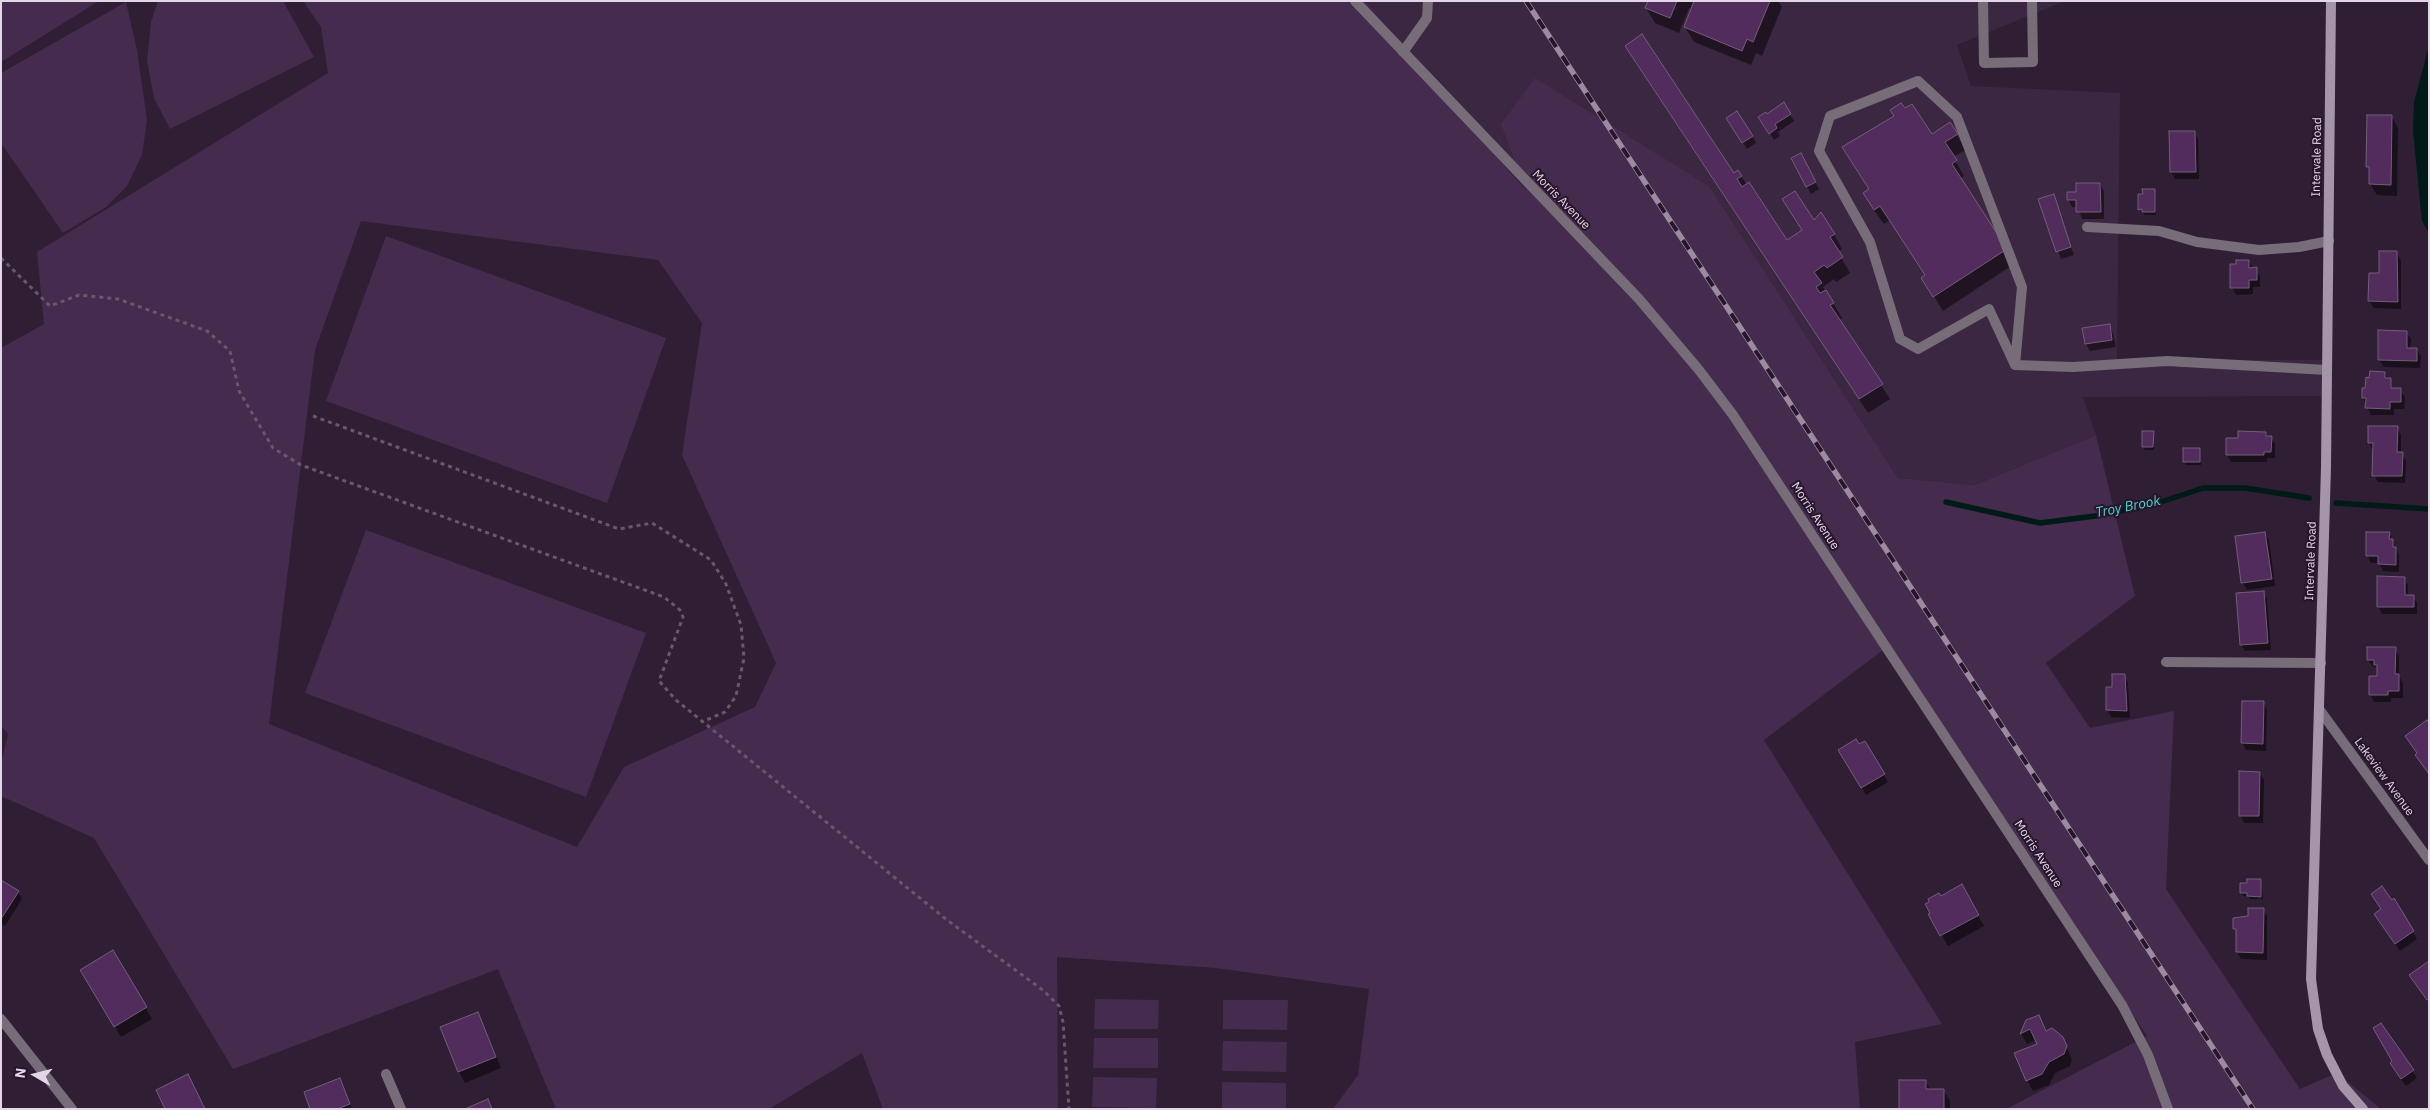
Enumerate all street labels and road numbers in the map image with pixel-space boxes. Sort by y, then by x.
street label: Intervale Road [2309,117,2325,197]
street label: Morris Avenue [1529,167,1593,233]
street label: Morris Avenue [1788,480,1842,552]
street label: Intervale Road [2302,521,2320,601]
street label: Lakeview Avenue [2351,735,2417,819]
street label: Morris Avenue [2011,818,2065,890]

